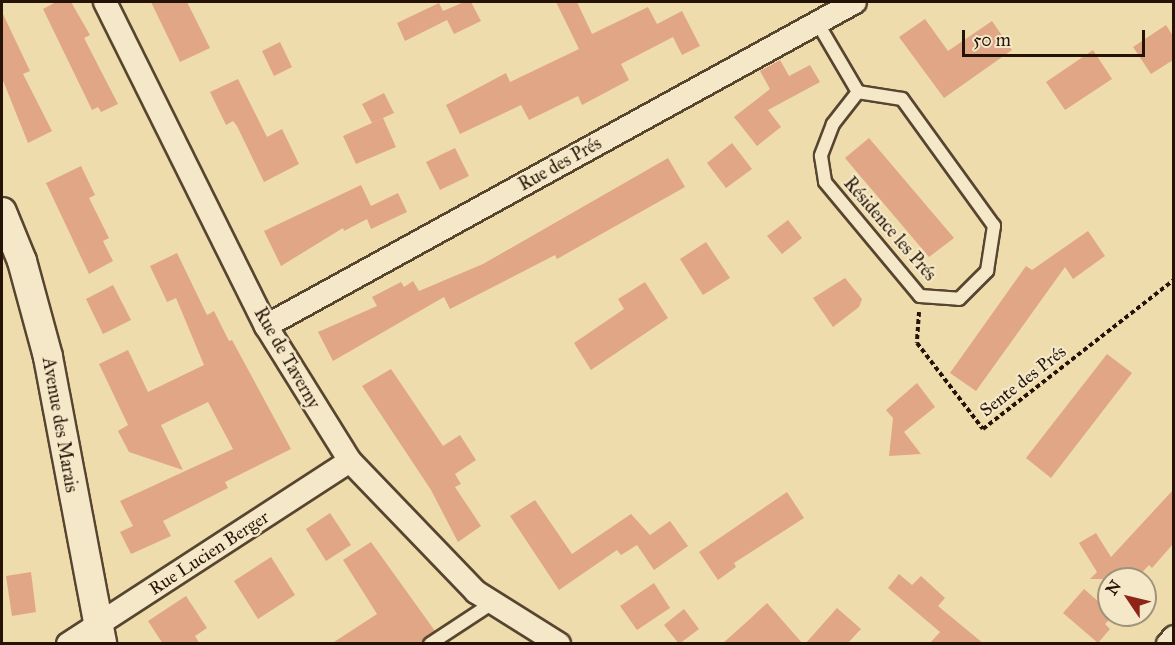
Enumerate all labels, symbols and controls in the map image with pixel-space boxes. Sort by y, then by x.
scale bar [965,18,1148,56]
text: 50 m [973,29,1011,51]
street label: Rue des Prés [515,132,605,196]
street label: Résidence les Prés [839,173,941,285]
street label: Rue de Taverny [249,304,325,412]
street label: Sente des Prés [976,341,1070,421]
street label: Avenue des Marais [37,356,83,494]
street label: Rue Lucien Berger [145,506,273,600]
north arrow [1097,567,1157,627]
text: N [1102,577,1125,599]

